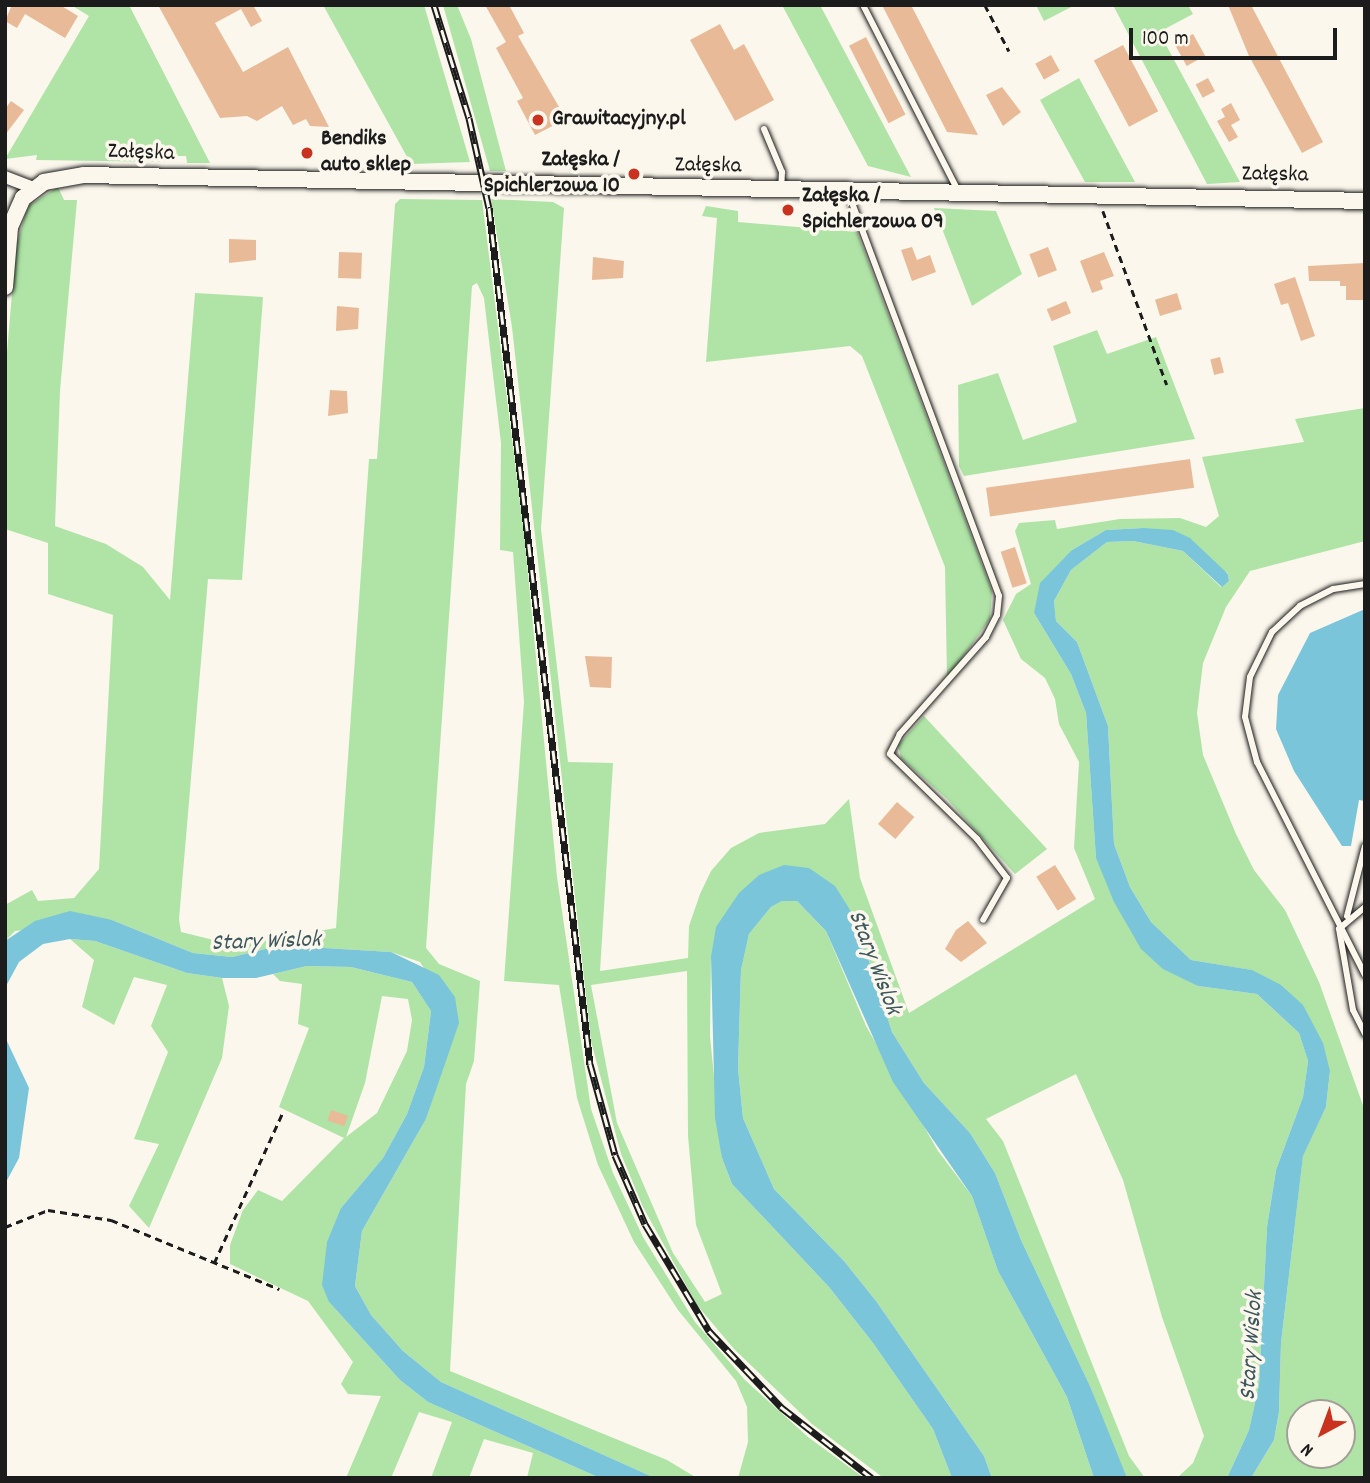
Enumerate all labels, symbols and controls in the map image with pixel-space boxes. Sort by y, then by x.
scale bar [1132,14,1340,58]
text: 100 m [1142,25,1189,55]
place label: Grawitacyjny.pl [552,106,686,134]
marker: Grawitacyjny.pl [530,112,546,128]
place label: Bendiks auto sklep [321,126,411,180]
street label: Załęska [107,139,175,169]
marker: Bendiks auto sklep [299,145,315,161]
place label: Załęska / Spichlerzowa 10 [484,147,620,201]
street label: Załęska [674,153,742,181]
street label: Załęska [1241,162,1309,190]
marker: Załęska / Spichlerzowa 10 [626,166,642,182]
place label: Załęska / Spichlerzowa 09 [802,183,944,237]
marker: Załęska / Spichlerzowa 09 [780,202,796,218]
water label: Stary Wislok [840,907,906,1019]
water label: Stary Wislok [211,927,321,959]
water label: Stary Wislok [1235,1290,1271,1402]
north arrow [1286,1399,1356,1469]
text: N [1296,1435,1321,1462]

